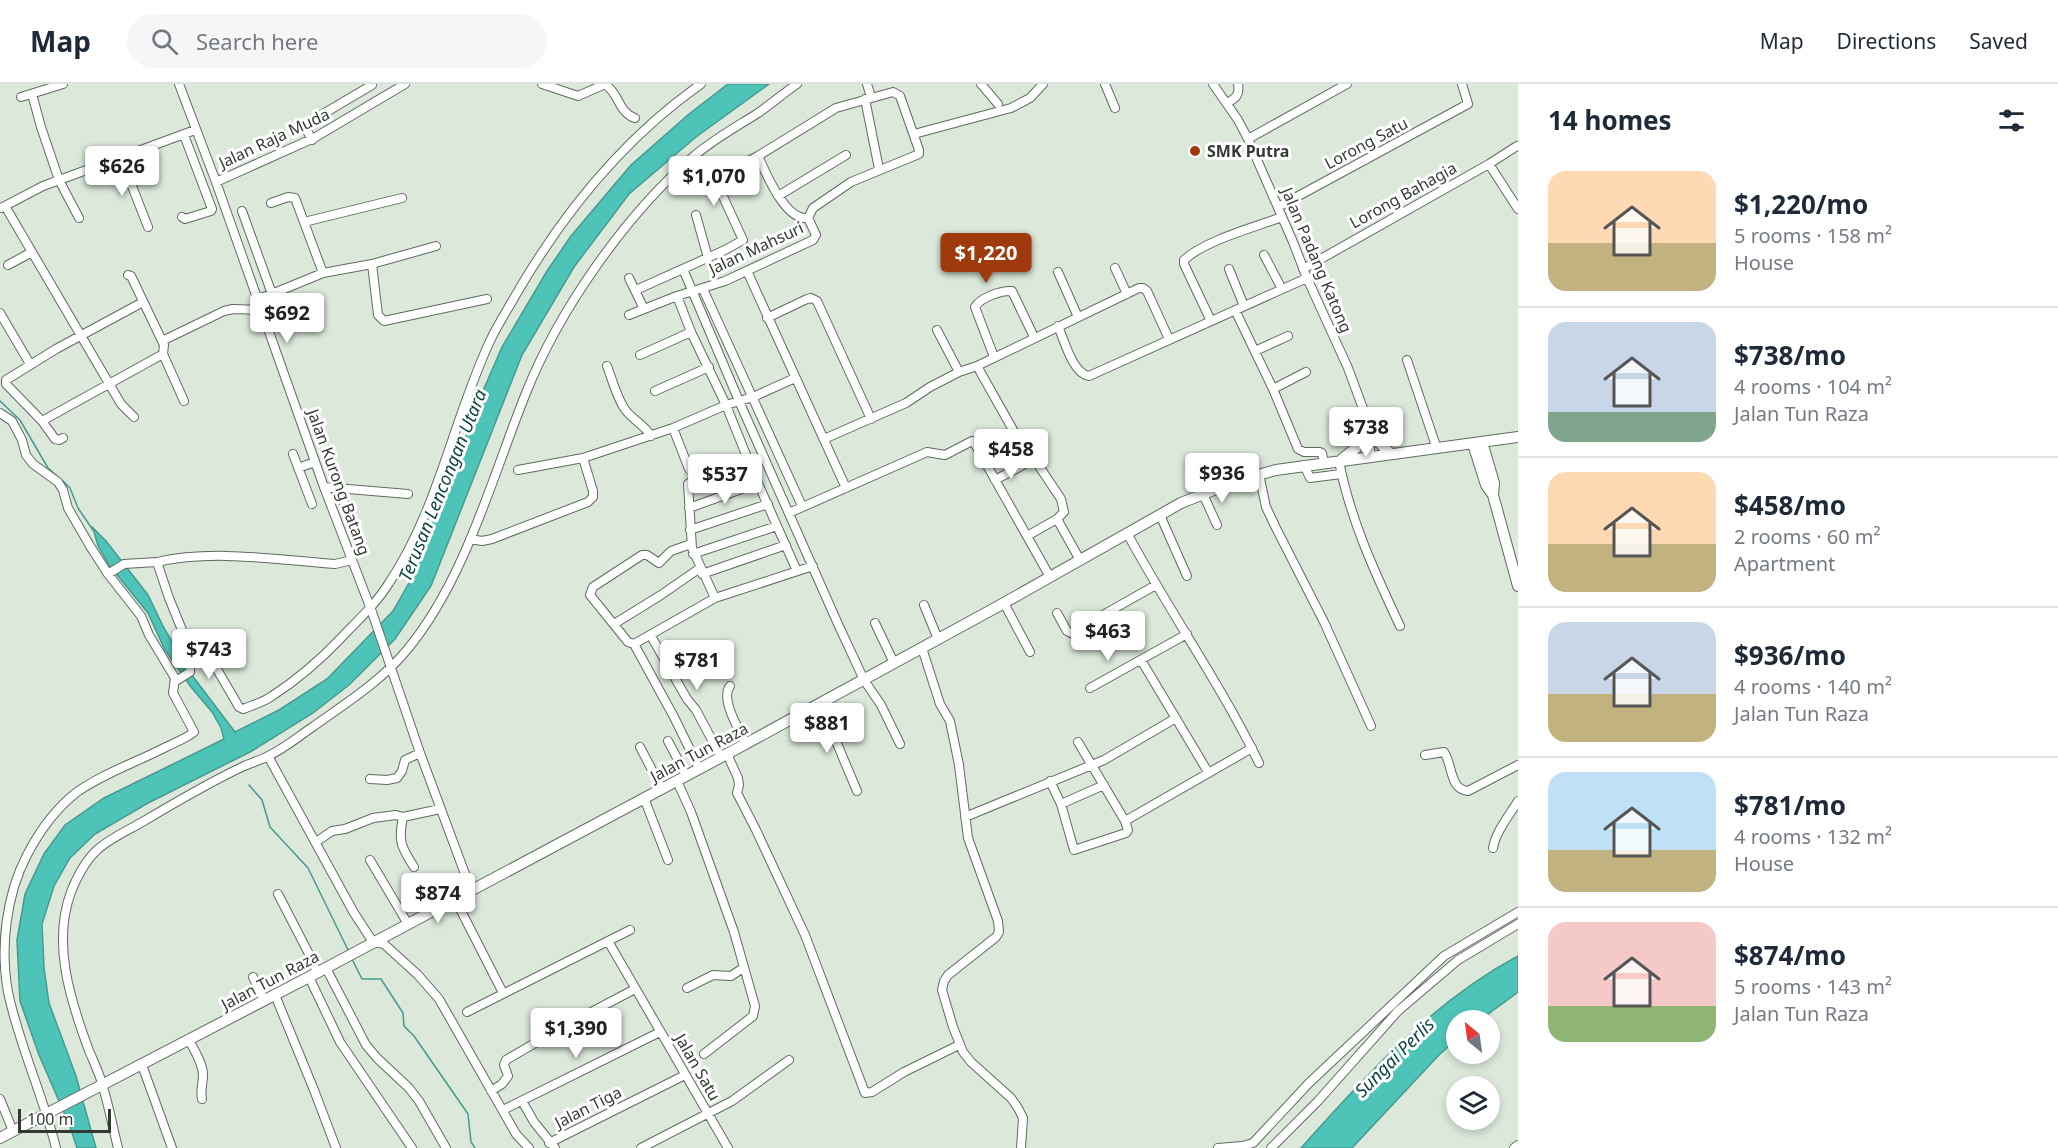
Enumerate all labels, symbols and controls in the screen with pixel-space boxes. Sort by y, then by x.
search box [127,14,547,68]
text: Map [30,22,91,60]
icon: search [148,25,181,58]
text: Search here [196,26,318,56]
text: Map [1760,27,1804,55]
text: Directions [1837,27,1936,55]
text: Saved [1969,27,2028,55]
text: 14 homes [1548,102,1672,138]
street label: Jalan Raja Muda [213,103,333,174]
icon: filters [1995,104,2028,137]
street label: Lorong Satu [1321,112,1411,174]
place label: SMK Putra [1207,140,1289,162]
marker: SMK Putra [1188,144,1202,158]
pin: $626 [86,146,158,197]
text: $626 [99,152,145,179]
pin: $1,070 [665,156,763,207]
street label: Lorong Bahagia [1346,157,1460,233]
text: $1,070 [683,162,745,189]
street label: Jalan Padang Katong [1276,182,1358,336]
text: $1,220/mo [1734,186,1868,222]
icon: home [1596,195,1668,267]
street label: Jalan Mahsuri [703,216,807,280]
text: 5 rooms · 158 m² [1734,222,1892,249]
pin: $1,220 [937,233,1035,284]
text: $1,220 [955,239,1017,266]
text: House [1734,249,1794,276]
pin: $692 [251,293,323,344]
text: $692 [264,299,310,326]
text: $738/mo [1734,337,1846,373]
icon: home [1596,346,1668,418]
text: 4 rooms · 104 m² [1734,373,1892,400]
water label: Terusan Lencongan Utara [392,385,492,585]
text: Jalan Tun Raza [1734,400,1869,427]
street label: Jalan Kurong Batang [302,404,376,558]
pin: $738 [1330,407,1402,458]
text: $738 [1343,413,1389,440]
pin: $458 [975,429,1047,480]
text: $458 [988,435,1034,462]
pin: $936 [1186,453,1258,504]
pin: $537 [689,454,761,505]
text: $936 [1199,459,1245,486]
text: $537 [702,460,748,487]
text: $458/mo [1734,487,1846,523]
icon: home [1596,496,1668,568]
text: 2 rooms · 60 m² [1734,523,1881,550]
text: Apartment [1734,550,1835,577]
pin: $463 [1072,611,1144,662]
text: $463 [1085,617,1131,644]
pin: $743 [173,629,245,680]
text: $743 [186,635,232,662]
text: $936/mo [1734,637,1846,673]
pin: $781 [661,640,733,691]
text: $781 [674,646,720,673]
icon: home [1596,646,1668,718]
text: 4 rooms · 140 m² [1734,673,1892,700]
text: Jalan Tun Raza [1734,700,1869,727]
pin: $881 [791,703,863,754]
text: $881 [804,709,850,736]
street label: Jalan Tun Raza [644,717,752,788]
text: $781/mo [1734,787,1846,823]
icon: home [1596,796,1668,868]
text: 4 rooms · 132 m² [1734,823,1892,850]
text: House [1734,850,1794,877]
pin: $874 [402,873,474,924]
text: $874 [415,879,461,906]
text: $874/mo [1734,937,1846,973]
street label: Jalan Tun Raza [215,945,323,1016]
icon: home [1596,946,1668,1018]
text: 5 rooms · 143 m² [1734,973,1892,1000]
text: Jalan Tun Raza [1734,1000,1869,1027]
pin: $1,390 [527,1008,625,1059]
north arrow [1446,1010,1500,1064]
map controls [1446,1010,1500,1130]
water label: Sungai Perlis [1349,1012,1439,1102]
text: $1,390 [545,1014,607,1041]
street label: Jalan Satu [669,1028,726,1105]
button: layers [1446,1076,1500,1130]
street label: Jalan Tiga [549,1081,625,1134]
scale bar [18,1106,111,1134]
text: 100 m [27,1108,74,1130]

